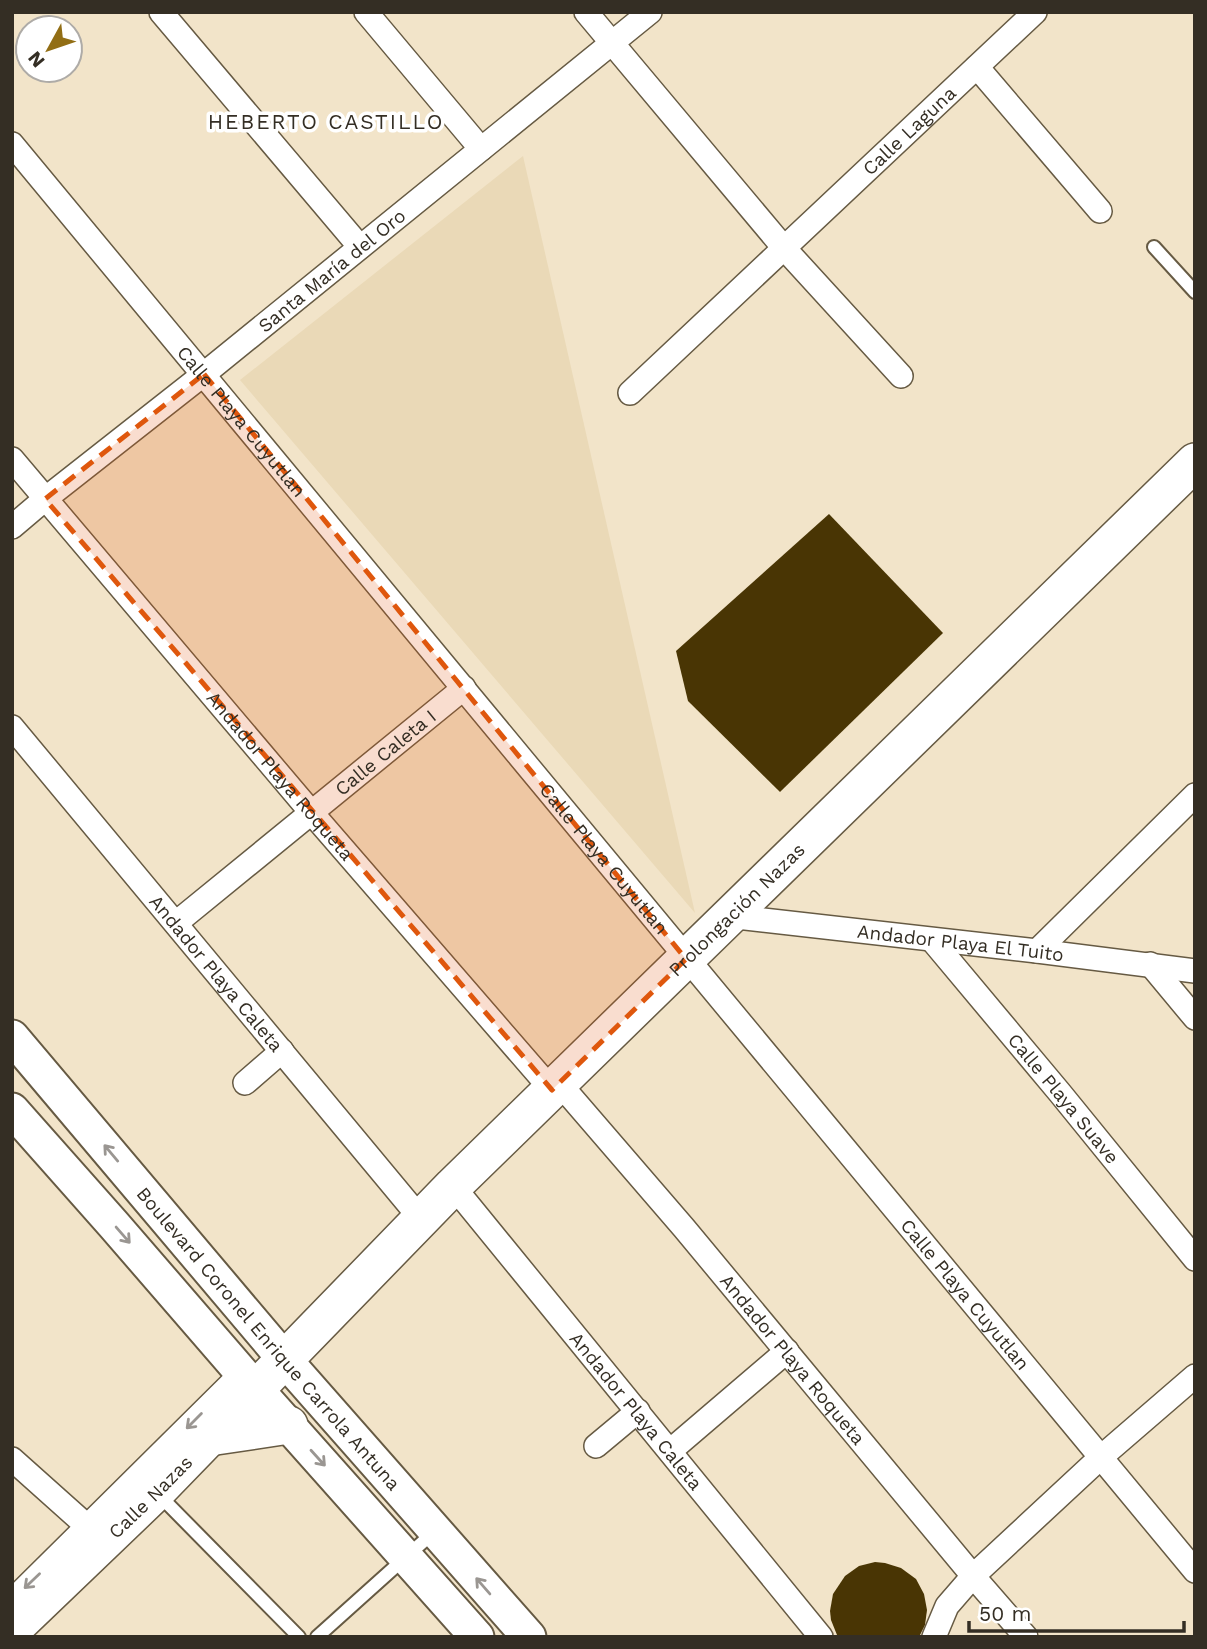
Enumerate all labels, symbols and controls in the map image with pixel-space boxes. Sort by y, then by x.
north arrow [14,14,84,84]
text: N [23,47,50,72]
street label: Calle Laguna [858,81,961,180]
district label: HEBERTO CASTILLO [208,109,444,134]
street label: Santa María del Oro [254,204,410,337]
street label: Calle Playa Cuyutlan [172,341,311,502]
street label: Andador Playa Roqueta [202,687,359,865]
street label: Calle Caleta I [330,705,441,801]
street label: Calle Playa Cuyutlan [535,778,673,939]
street label: Prolongación Nazas [664,838,810,981]
street label: Andador Playa Caleta [144,890,288,1057]
street label: Andador Playa El Tuito [856,920,1065,966]
street label: Calle Playa Suave [1003,1029,1124,1168]
one-way arrow [103,1145,119,1163]
street label: Boulevard Coronel Enrique Carrola Antuna [132,1182,405,1495]
street label: Calle Playa Cuyutlan [896,1214,1034,1375]
one-way arrow [115,1225,131,1243]
street label: Andador Playa Roqueta [715,1270,870,1450]
street label: Andador Playa Caleta [565,1327,707,1495]
one-way arrow [186,1413,203,1430]
one-way arrow [310,1449,326,1467]
street label: Calle Nazas [104,1451,197,1543]
one-way arrow [24,1573,41,1590]
one-way arrow [476,1577,492,1595]
scale bar [969,1590,1184,1634]
text: 50 m [979,1601,1031,1626]

